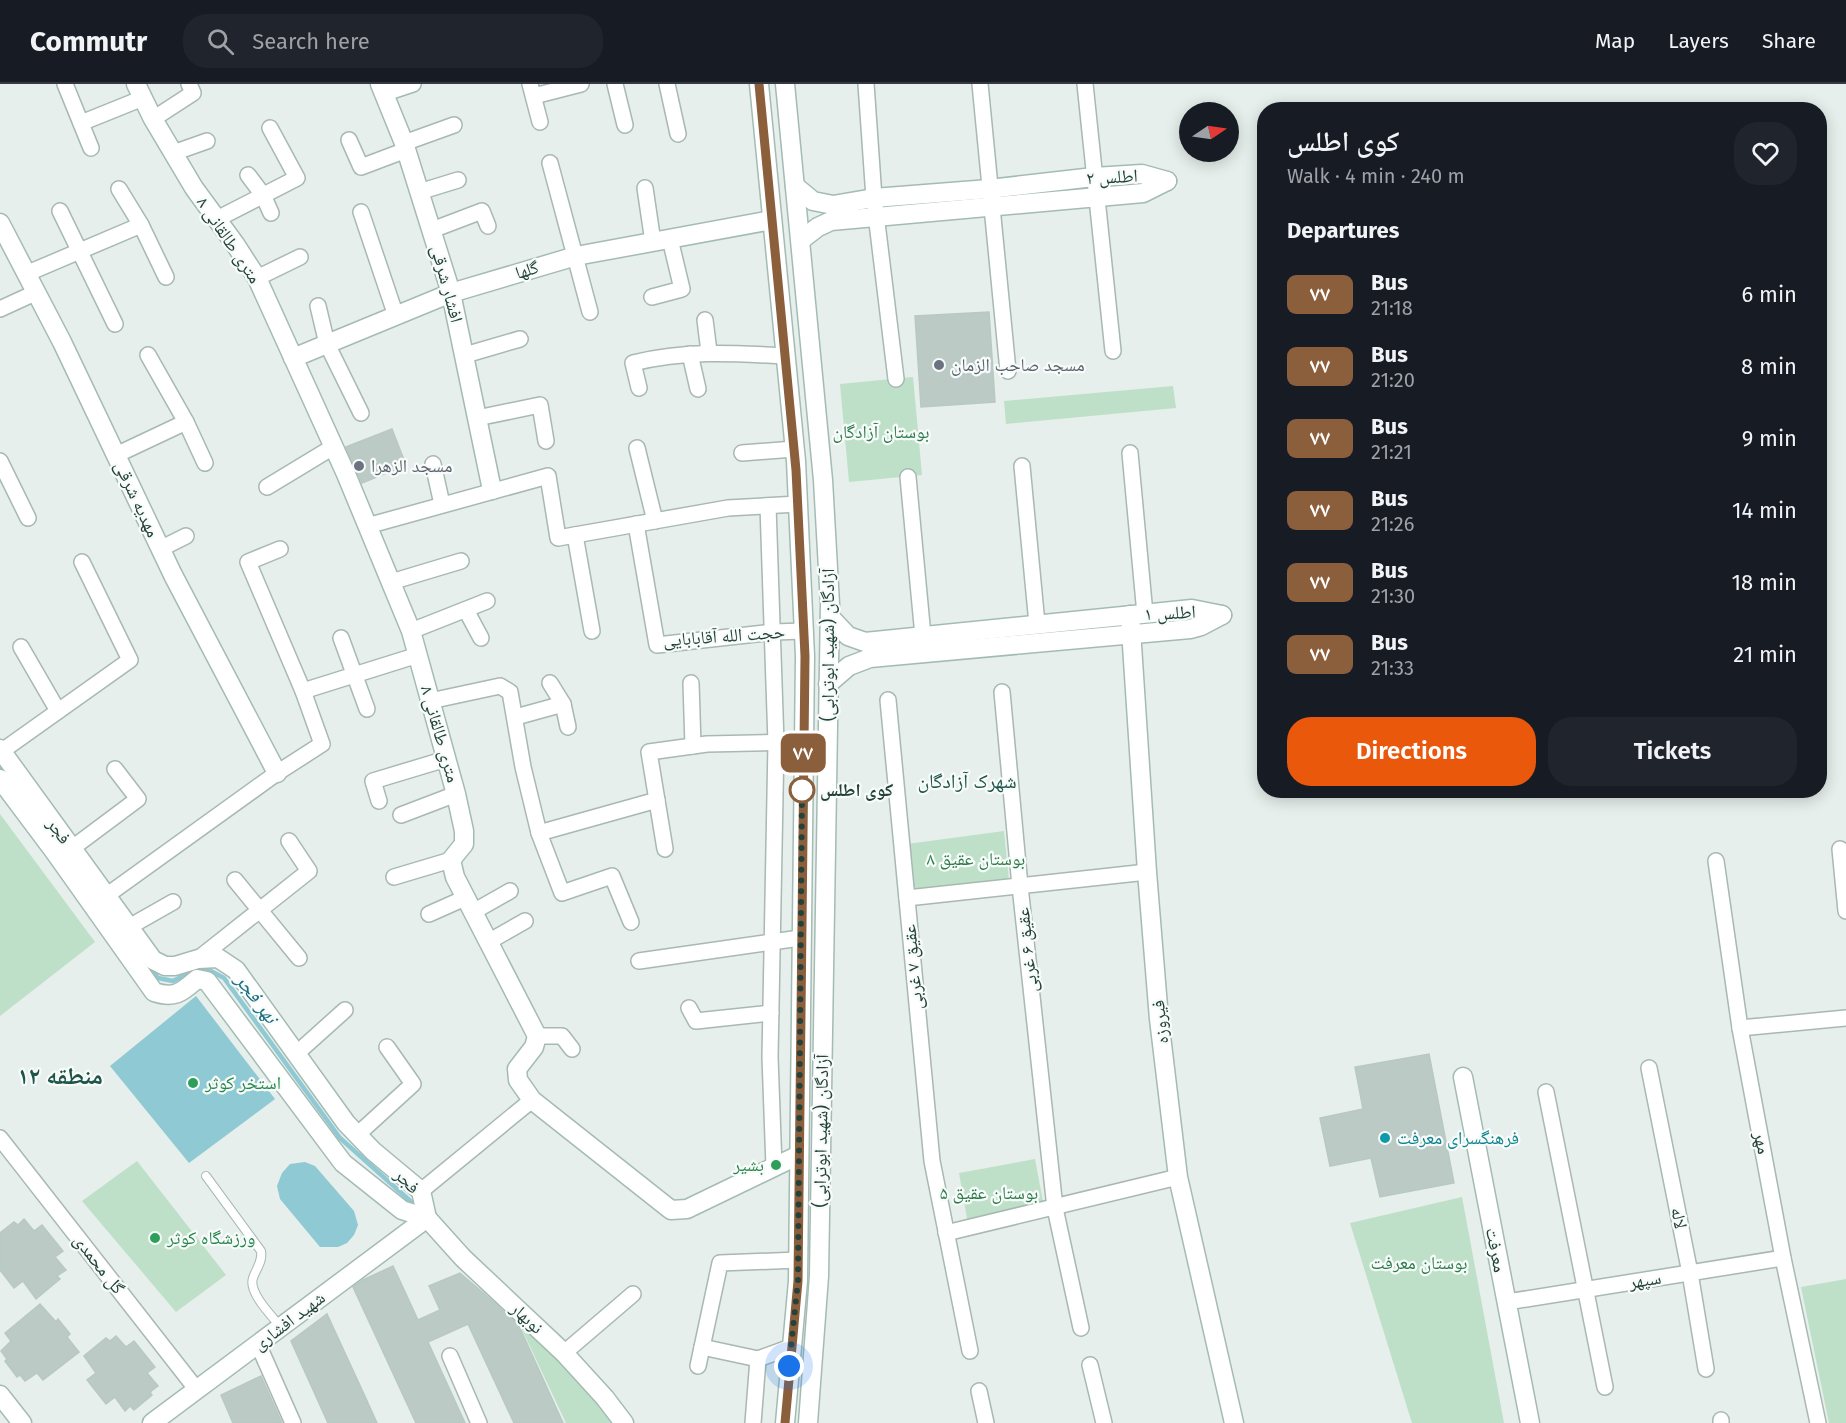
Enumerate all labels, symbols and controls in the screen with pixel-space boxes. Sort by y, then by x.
search box [183,14,603,68]
text: Commutr [30,25,147,58]
icon: search [204,25,237,58]
text: Search here [252,28,370,55]
text: Map [1595,28,1635,54]
text: Layers [1668,28,1729,54]
text: Share [1762,28,1816,54]
north arrow [1179,102,1239,162]
map controls [1179,102,1239,162]
button: heart [1734,122,1797,185]
text: کوی اطلس [1287,125,1399,158]
text: Walk · 4 min · 240 m [1287,164,1465,188]
street label: اطلس ۲ [1086,165,1138,189]
street label: ۸ متری طالقانی [192,192,266,288]
text: Departures [1287,217,1399,244]
street label: افشار شرقی [426,243,468,325]
street label: گلها [513,256,542,284]
text: Bus [1371,269,1408,296]
text: ۷۷ [1310,281,1330,307]
text: 6 min [1741,281,1797,308]
text: 21:18 [1371,296,1413,320]
text: Bus [1371,341,1408,368]
text: ۷۷ [1310,353,1330,379]
text: 8 min [1741,353,1797,380]
place label: مسجد صاحب الزمان [951,354,1085,376]
marker: مسجد صاحب الزمان [932,358,946,372]
text: 21:20 [1371,368,1415,392]
text: Bus [1371,413,1408,440]
park label: بوستان آزادگان [832,421,930,443]
text: ۷۷ [1310,425,1330,451]
text: 9 min [1742,425,1797,452]
text: 21:21 [1371,440,1412,464]
place label: مسجد الزهرا [371,455,453,477]
street label: مهدیه شرقی [110,457,164,541]
marker: مسجد الزهرا [352,459,366,473]
text: Bus [1371,485,1408,512]
text: ۷۷ [1310,497,1330,523]
text: 14 min [1732,497,1797,524]
text: 21:26 [1371,512,1414,536]
text: Bus [1371,557,1408,584]
street label: آزادگان (شهید ابوترابی) [817,568,839,722]
text: ۷۷ [1310,569,1330,595]
text: 18 min [1732,569,1797,596]
text: 21:30 [1371,584,1415,608]
street label: اطلس ۱ [1144,601,1196,625]
street label: حجت الله آقابابایی [662,621,786,651]
text: Bus [1371,629,1408,656]
text: ۷۷ [1310,641,1330,667]
text: 21 min [1733,641,1797,668]
text: 21:33 [1371,656,1414,680]
street label: ۸ متری طالقانی [416,683,464,785]
button: Directions [1287,717,1536,786]
button: Tickets [1548,717,1797,786]
line badge: ۷۷ [776,734,830,772]
text: ۷۷ [793,740,813,766]
district label: شهرک آزادگان [917,769,1017,793]
marker: کوی اطلس [789,777,815,803]
place label: کوی اطلس [820,779,893,801]
street label: فجر [42,813,76,848]
park label: بوستان عقیق ۸ [927,848,1025,870]
street label: عقیق ۶ غربی [1012,906,1042,994]
street label: عقیق ۷ غربی [898,923,928,1011]
water label: نهر فجر [229,967,285,1030]
street label: فیروزه [1147,999,1173,1045]
street label: آزادگان (شهید ابوترابی) [809,1054,833,1208]
district label: منطقه ۱۲ [17,1062,103,1090]
place label: استخر کوثر [204,1072,281,1094]
marker: استخر کوثر [186,1076,200,1090]
place label: فرهنگسرای معرفت [1397,1127,1519,1149]
street label: مهر [1749,1129,1775,1156]
marker: فرهنگسرای معرفت [1378,1131,1392,1145]
place label: بشیر [732,1154,764,1176]
marker: بشیر [769,1158,783,1172]
street label: فجر [389,1163,424,1198]
park label: بوستان عقیق ۵ [940,1182,1038,1204]
street label: لاله [1666,1205,1692,1231]
street label: معرفت [1481,1226,1511,1274]
place label: ورزشگاه کوثر [166,1227,255,1249]
street label: گل محمدی [69,1230,130,1299]
marker: ورزشگاه کوثر [148,1231,162,1245]
park label: بوستان معرفت [1371,1252,1467,1274]
street label: سپهر [1626,1267,1663,1294]
street label: شهید افشاری [248,1287,330,1355]
street label: نوبهار [505,1297,548,1339]
your location [774,1351,804,1381]

